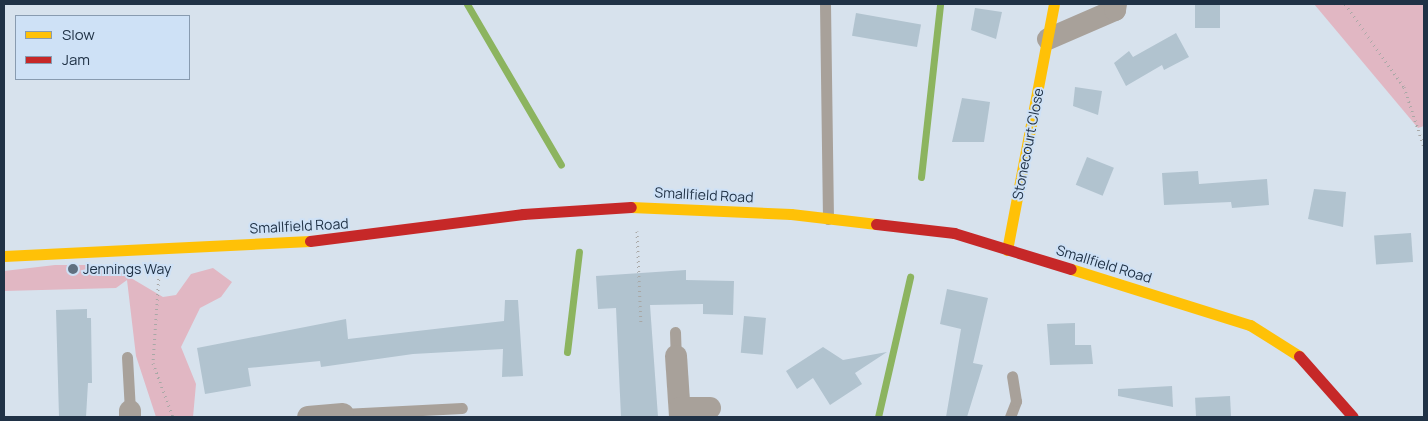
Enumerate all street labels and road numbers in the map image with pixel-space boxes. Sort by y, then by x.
street label: Stonecourt Close [1009,87,1047,201]
street label: Smallfield Road [654,184,754,206]
street label: Smallfield Road [249,215,349,237]
street label: Smallfield Road [1054,241,1154,287]

